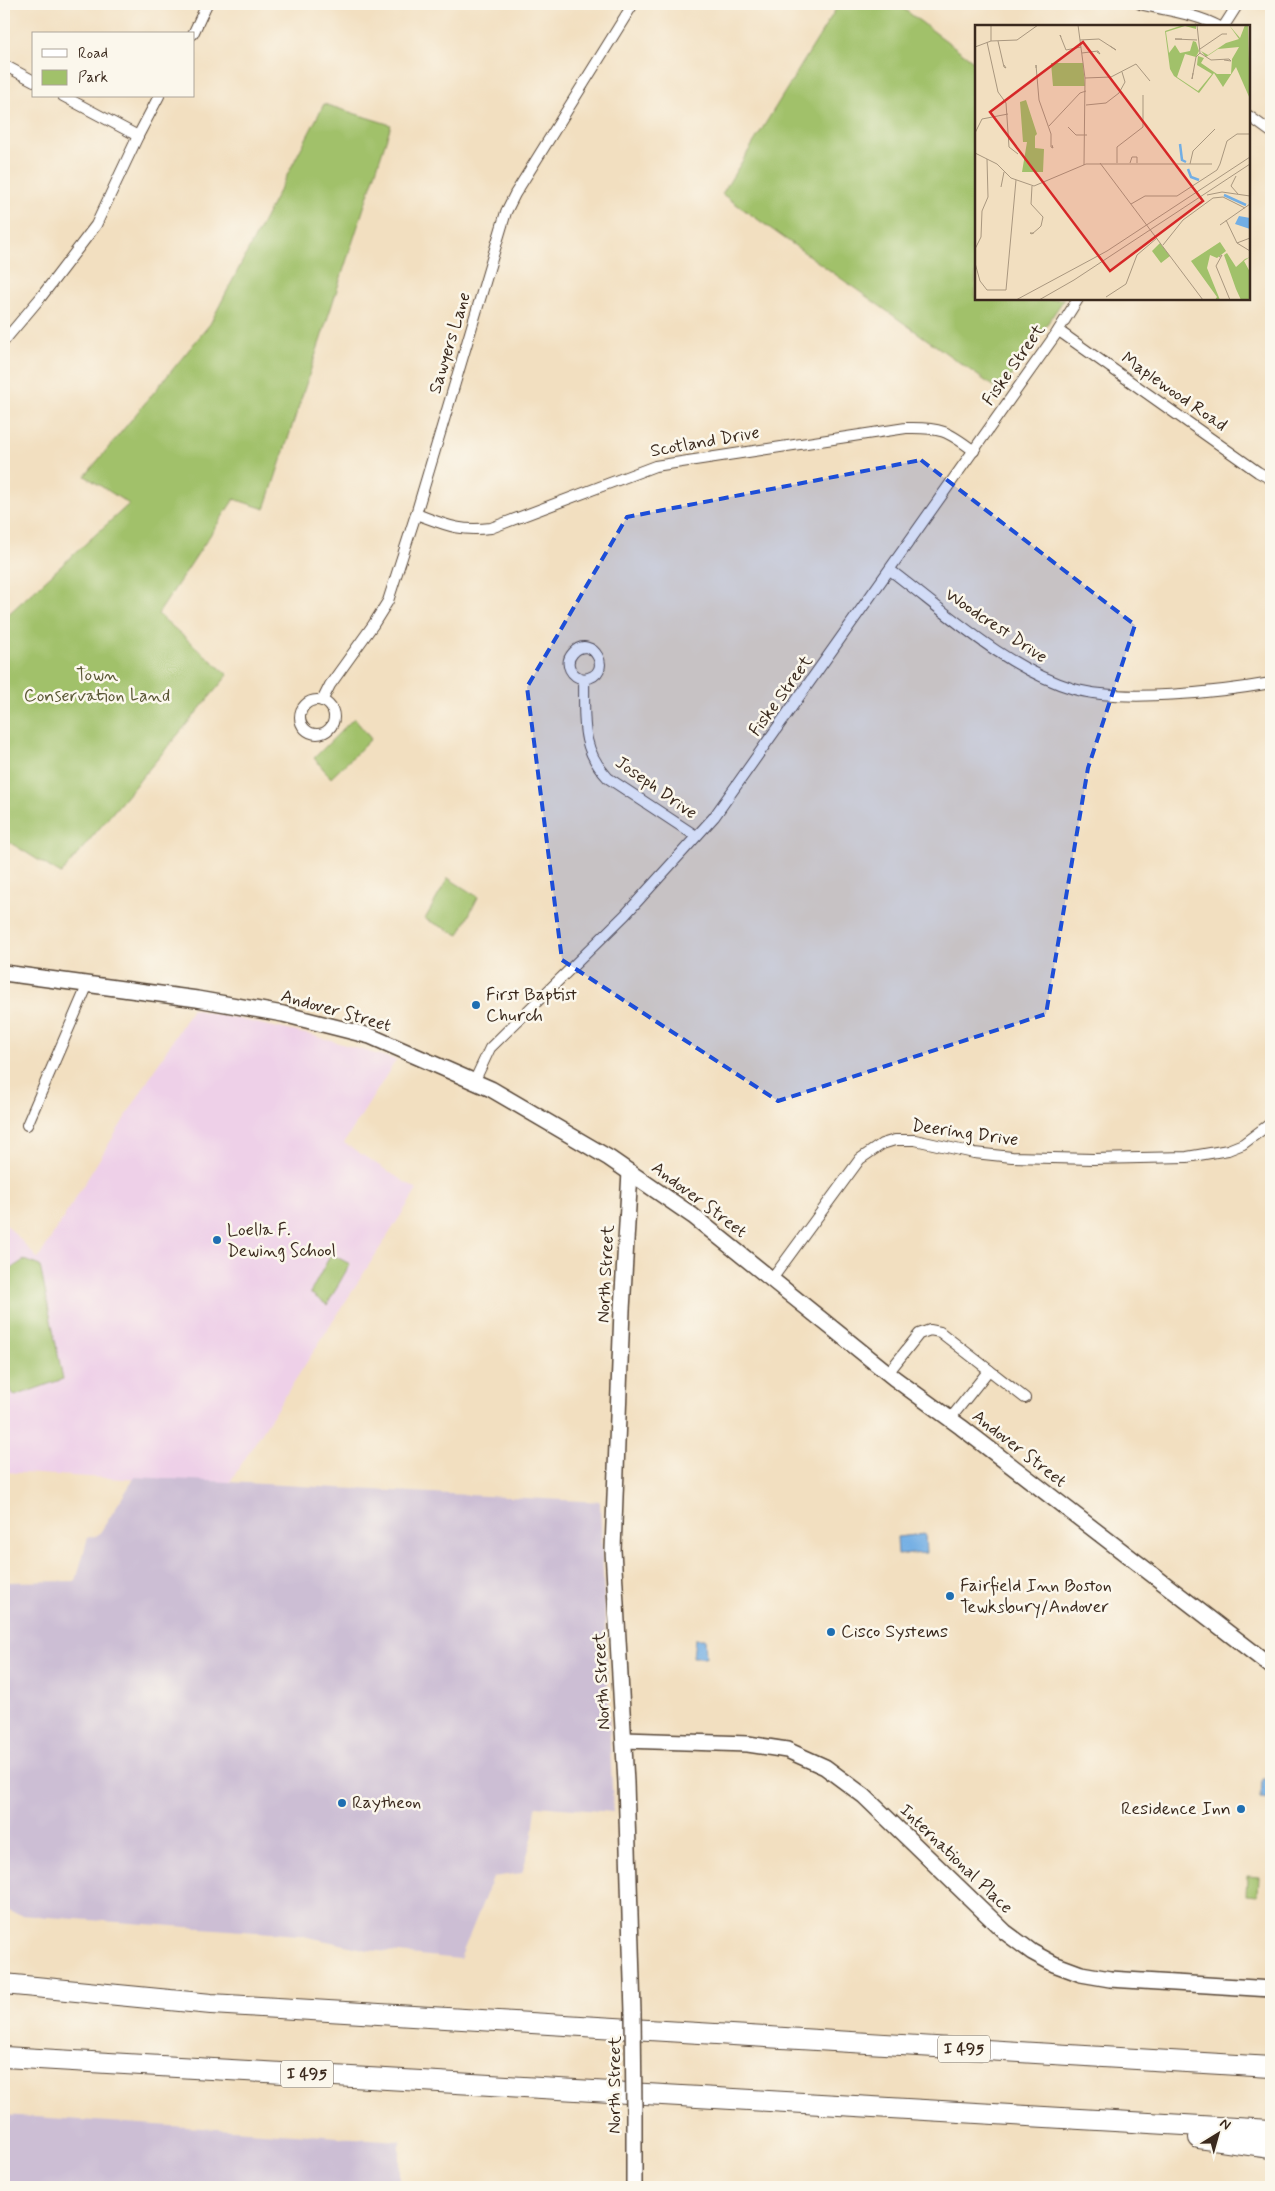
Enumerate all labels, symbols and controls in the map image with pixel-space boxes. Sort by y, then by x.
inset map [975,25,1250,300]
legend [32,32,195,98]
text: Road [78,44,108,64]
text: Park [78,68,108,88]
street label: Sawyers Lane [423,289,477,397]
street label: Fiske Street [977,319,1051,411]
street label: Maplewood Road [1116,347,1232,437]
street label: Scotland Drive [649,421,761,463]
street label: Woodcrest Drive [940,583,1052,669]
street label: Fiske Street [743,650,819,741]
park label: Town Conservation Land [24,663,170,708]
street label: Joseph Drive [610,751,702,825]
place label: First Baptist Church [486,983,577,1028]
street label: Andover Street [278,984,394,1038]
marker: First Baptist Church [470,999,482,1011]
street label: Deering Drive [910,1114,1020,1152]
street label: Andover Street [646,1156,752,1244]
place label: Loella F. Dewing School [227,1218,336,1263]
street label: North Street [591,1224,621,1324]
marker: Loella F. Dewing School [211,1234,223,1246]
street label: Andover Street [967,1405,1071,1494]
place label: Fairfield Inn Boston Tewksbury/Andover [960,1574,1112,1619]
marker: Fairfield Inn Boston Tewksbury/Andover [944,1590,956,1602]
place label: Cisco Systems [841,1620,948,1644]
marker: Cisco Systems [825,1626,837,1638]
street label: North Street [587,1631,617,1731]
place label: Raytheon [352,1791,421,1815]
marker: Raytheon [336,1797,348,1809]
place label: Residence Inn [1121,1797,1231,1821]
street label: International Place [894,1799,1018,1919]
marker: Residence Inn [1235,1803,1247,1815]
street label: North Street [603,2036,627,2134]
road number: I 495 [938,2036,990,2062]
road number: I 495 [281,2060,333,2088]
north arrow [1192,2108,1242,2158]
text: N [1216,2114,1234,2134]

